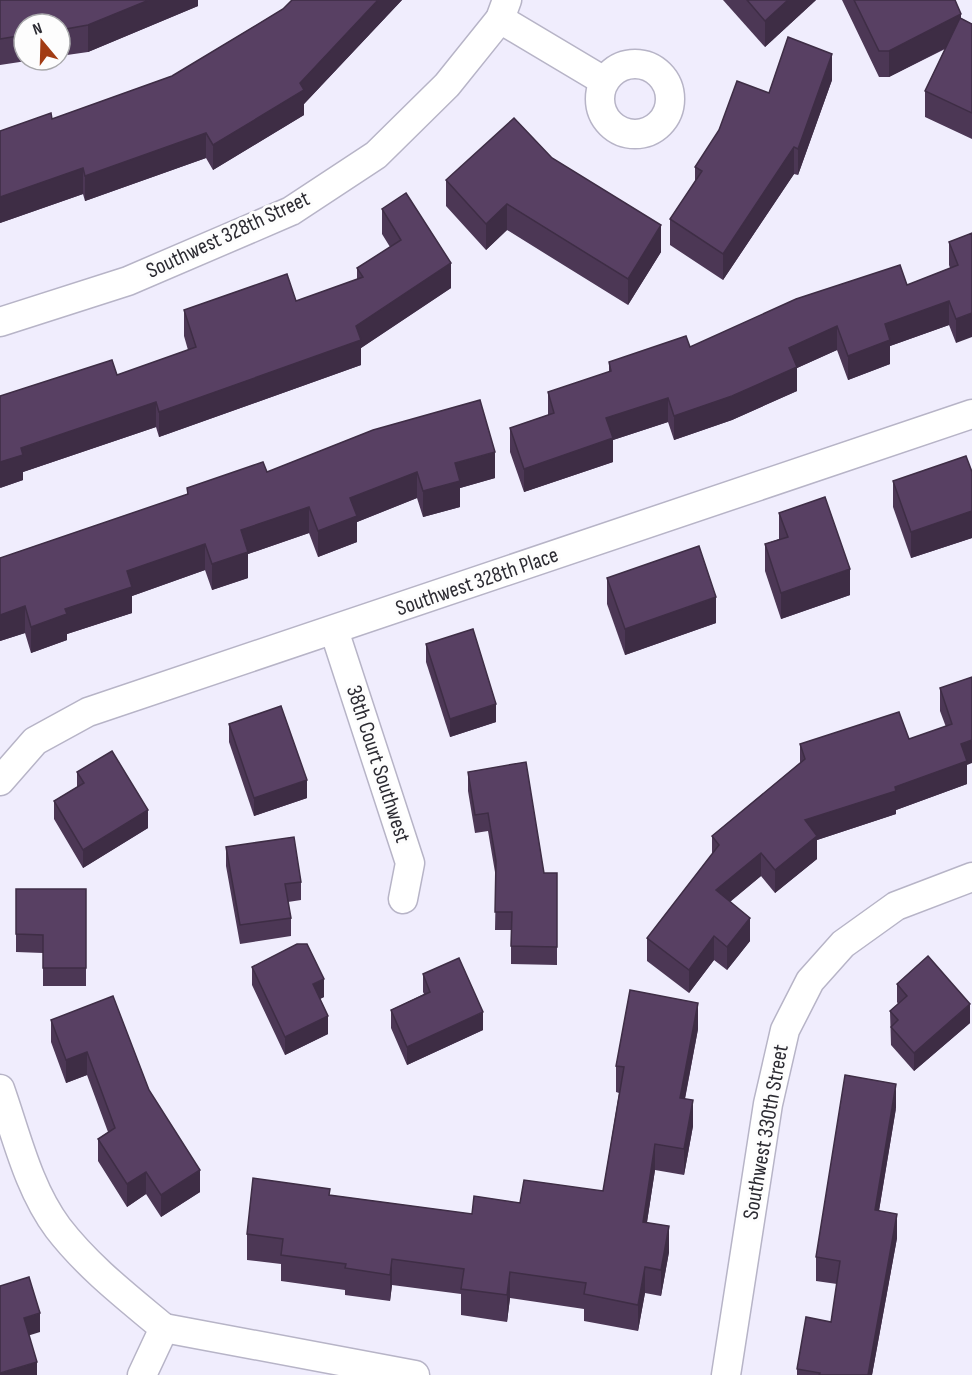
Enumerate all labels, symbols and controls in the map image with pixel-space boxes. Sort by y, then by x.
north arrow [12,12,72,72]
text: N [30,19,45,40]
street label: Southwest 328th Street [142,185,314,285]
street label: Southwest 328th Place [392,542,562,622]
street label: 38th Court Southwest [340,682,416,846]
street label: Southwest 330th Street [737,1042,795,1222]

